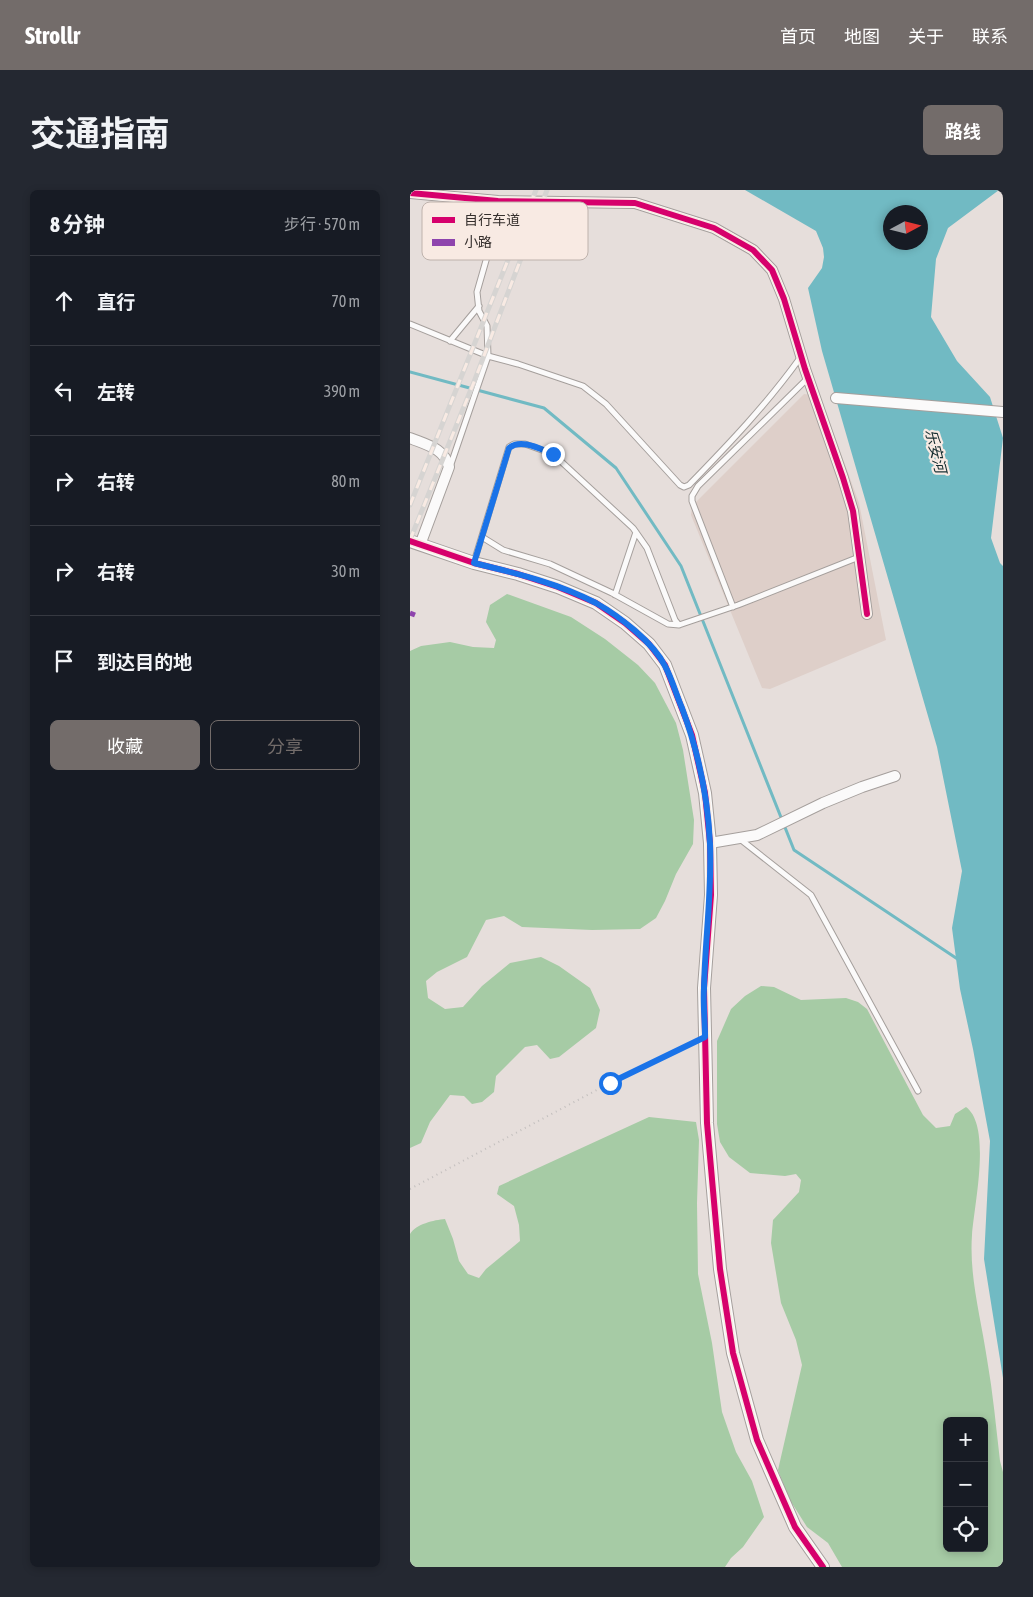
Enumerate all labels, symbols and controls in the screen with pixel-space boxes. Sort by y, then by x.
text: Strollr [25,22,80,49]
text: 首页 [780,26,816,47]
text: 地图 [844,26,880,47]
text: 关于 [908,26,944,47]
text: 联系 [972,26,1008,47]
button: 路线 [923,105,1003,155]
text: 交通指南 [30,113,170,153]
legend [422,202,588,260]
north arrow [883,205,928,250]
text: 8 分钟 [50,212,105,236]
text: 自行车道 [464,212,520,228]
text: 步行 · 570 m [284,215,360,233]
text: 小路 [464,234,492,250]
icon: ahead [50,287,78,315]
text: 直行 [97,291,135,313]
text: 70 m [331,292,360,310]
icon: left [50,377,78,405]
text: 左转 [97,381,135,403]
text: 390 m [324,382,360,400]
water label: 乐安河 [922,427,950,478]
route end [542,443,565,466]
icon: right [50,467,78,495]
text: 右转 [97,471,135,493]
text: 80 m [331,472,360,490]
icon: right [50,557,78,585]
text: 右转 [97,561,135,583]
text: 30 m [331,562,360,580]
icon: arrive [50,647,78,675]
text: 到达目的地 [97,651,192,673]
button: 收藏 [50,720,200,770]
button: 分享 [210,720,360,770]
route start [599,1072,622,1095]
map controls [943,1417,988,1552]
button: + [943,1417,988,1462]
button: − [943,1462,988,1507]
button: locate [943,1507,988,1552]

